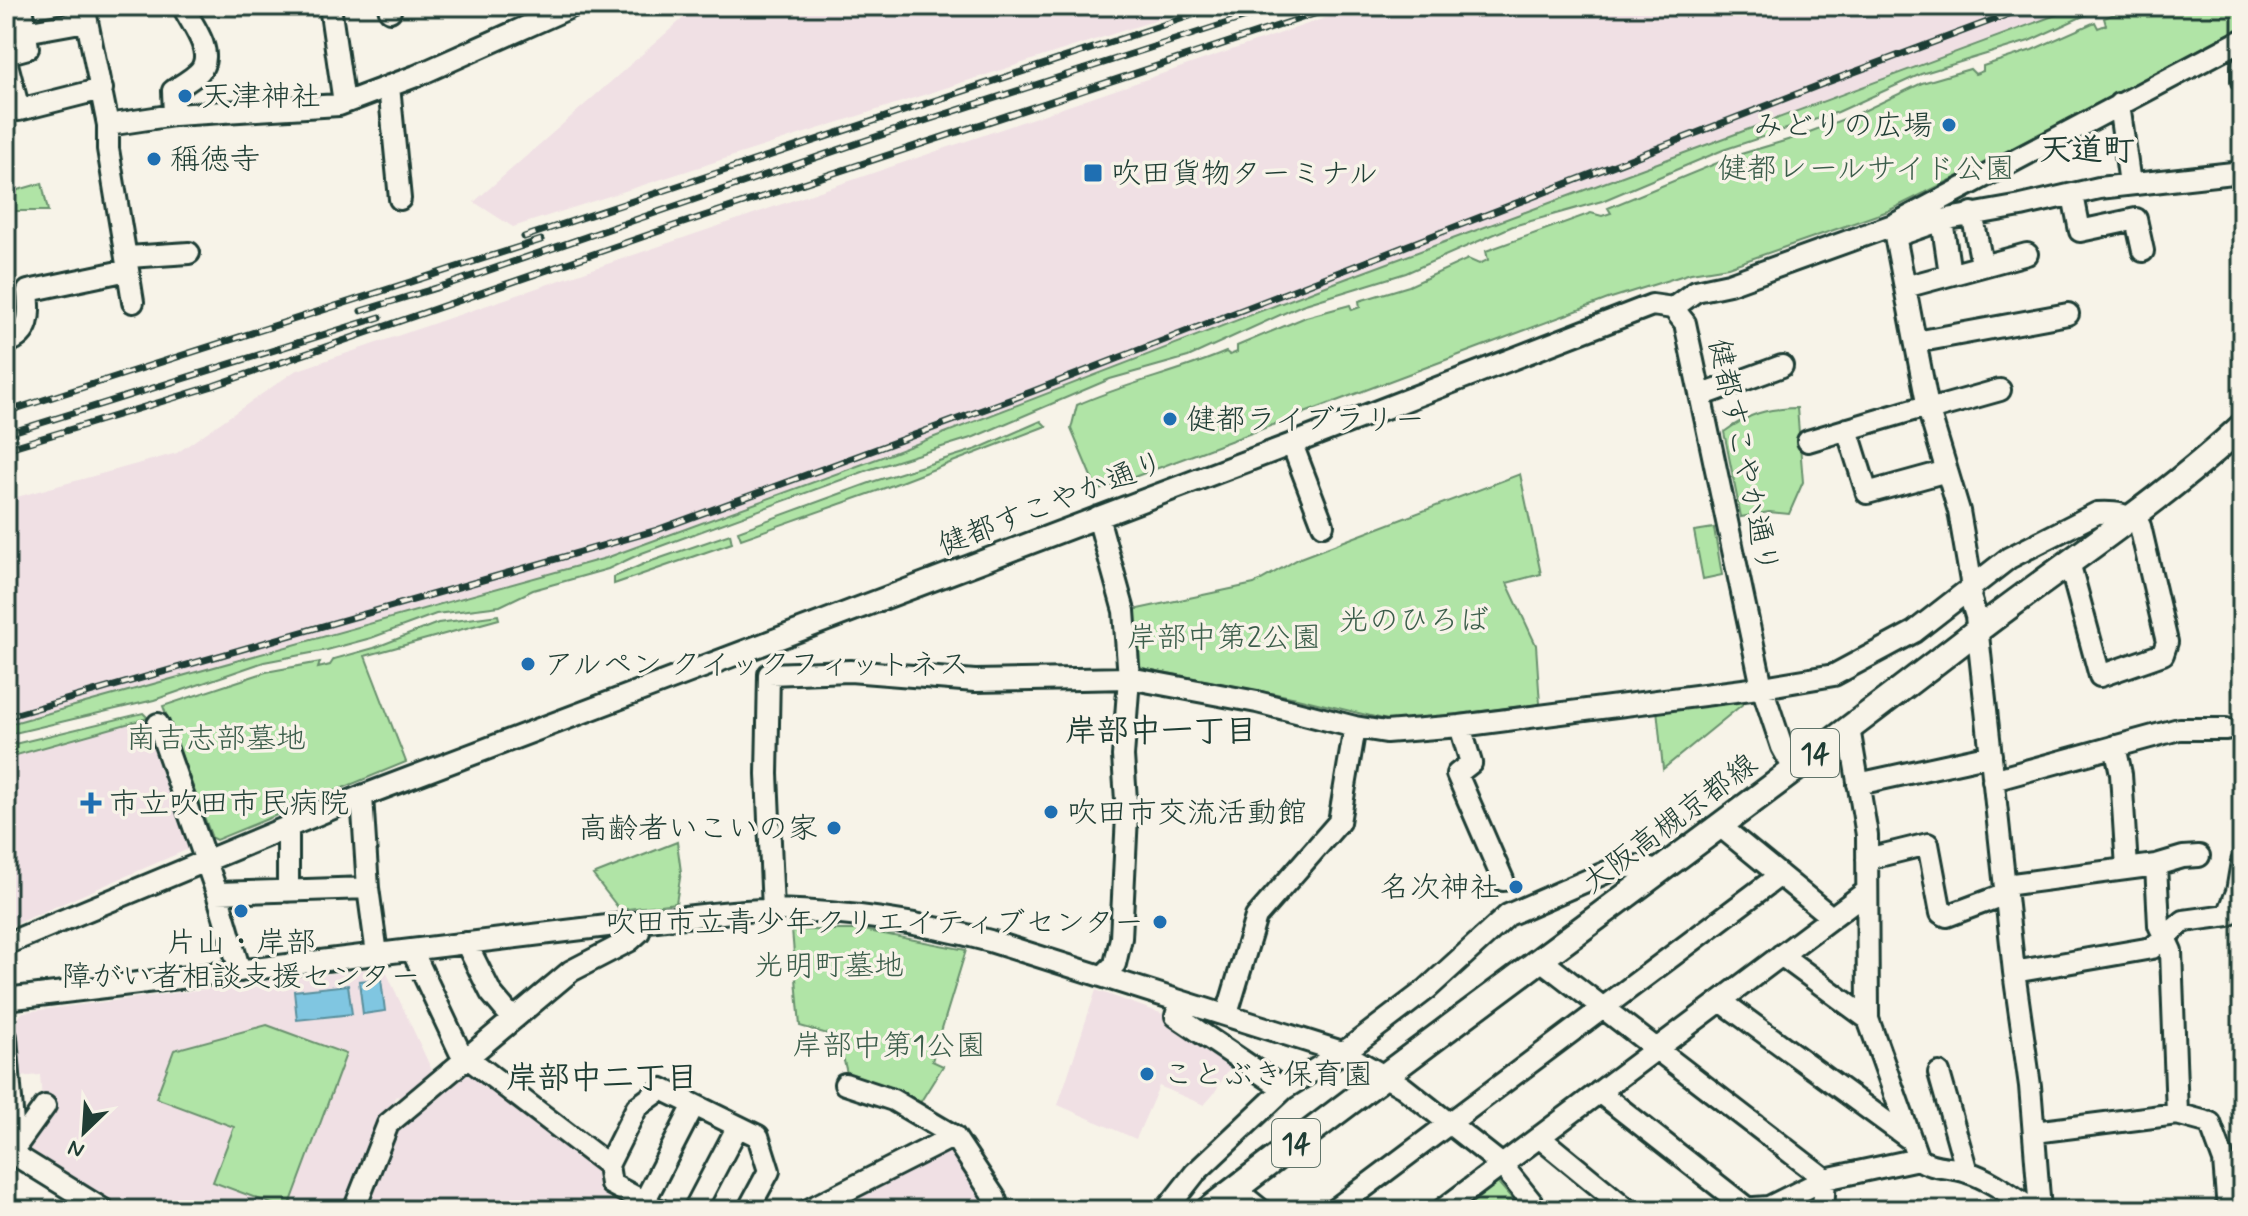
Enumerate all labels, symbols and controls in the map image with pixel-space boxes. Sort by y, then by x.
place label: 天津神社 [201,78,321,117]
marker: 天津神社 [176,87,194,105]
place label: みどりの広場 [1753,107,1933,146]
marker: みどりの広場 [1940,116,1958,134]
district label: 天道町 [2039,130,2135,172]
place label: 稱徳寺 [170,141,260,180]
marker: 稱徳寺 [145,150,163,168]
park label: 健都レールサイド公園 [1717,150,2015,189]
place label: 吹田貨物ターミナル [1111,155,1379,194]
marker: 吹田貨物ターミナル [1082,162,1104,184]
street label: 健都すこやか通り [1699,335,1787,578]
place label: 健都ライブラリー [1186,401,1425,440]
marker: 健都ライブラリー [1161,410,1179,428]
street label: 健都すこやか通り [933,443,1171,566]
park label: 光のひろば [1339,602,1489,641]
park label: 岸部中第2公園 [1127,619,1321,658]
place label: アルペン クイックフィットネス [544,646,969,685]
marker: アルペン クイックフィットネス [519,655,537,673]
district label: 岸部中一丁目 [1065,711,1257,753]
park label: 南吉志部墓地 [126,720,306,759]
road number: 14 [1791,729,1839,777]
street label: 大阪高槻京都線 [1574,745,1765,903]
place label: 市立吹田市民病院 [109,785,349,824]
marker: 市立吹田市民病院 [80,792,102,814]
place label: 吹田市交流活動館 [1067,794,1307,833]
marker: 吹田市交流活動館 [1042,803,1060,821]
place label: 高齢者いこいの家 [578,810,818,849]
marker: 高齢者いこいの家 [825,819,843,837]
place label: 名次神社 [1380,869,1500,908]
marker: 名次神社 [1507,878,1525,896]
marker: 片山・岸部 障がい者相談支援センター [232,902,250,920]
place label: 吹田市立青少年クリエイティブセンター [605,904,1144,943]
marker: 吹田市立青少年クリエイティブセンター [1151,913,1169,931]
place label: 片山・岸部 障がい者相談支援センター [62,924,420,997]
park label: 光明町墓地 [754,947,904,986]
park label: 岸部中第1公園 [792,1027,986,1066]
place label: ことぶき保育園 [1163,1056,1373,1095]
district label: 岸部中二丁目 [506,1058,698,1100]
marker: ことぶき保育園 [1138,1065,1156,1083]
north arrow [44,1092,124,1172]
road number: 14 [1272,1119,1320,1167]
text: N [64,1133,89,1164]

